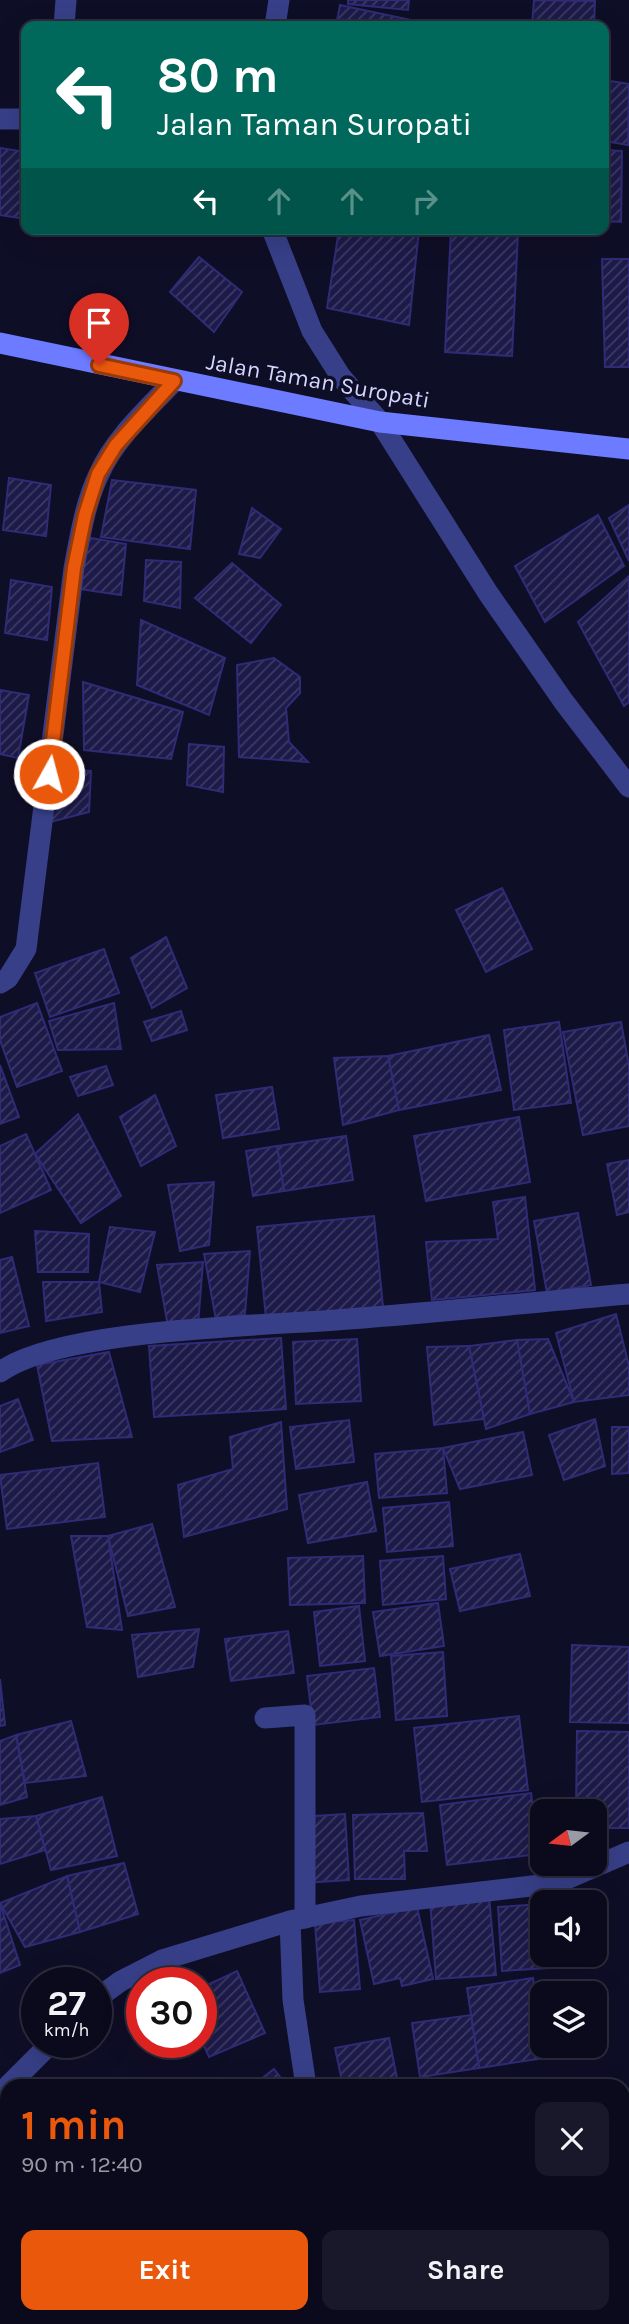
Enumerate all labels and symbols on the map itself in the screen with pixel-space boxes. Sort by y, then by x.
pin [69,293,129,365]
street label: Jalan Taman Suropati [204,348,432,414]
position arrow [12,737,86,811]
north arrow [530,1799,607,1876]
speed limit sign: 30 [126,1967,217,2058]

